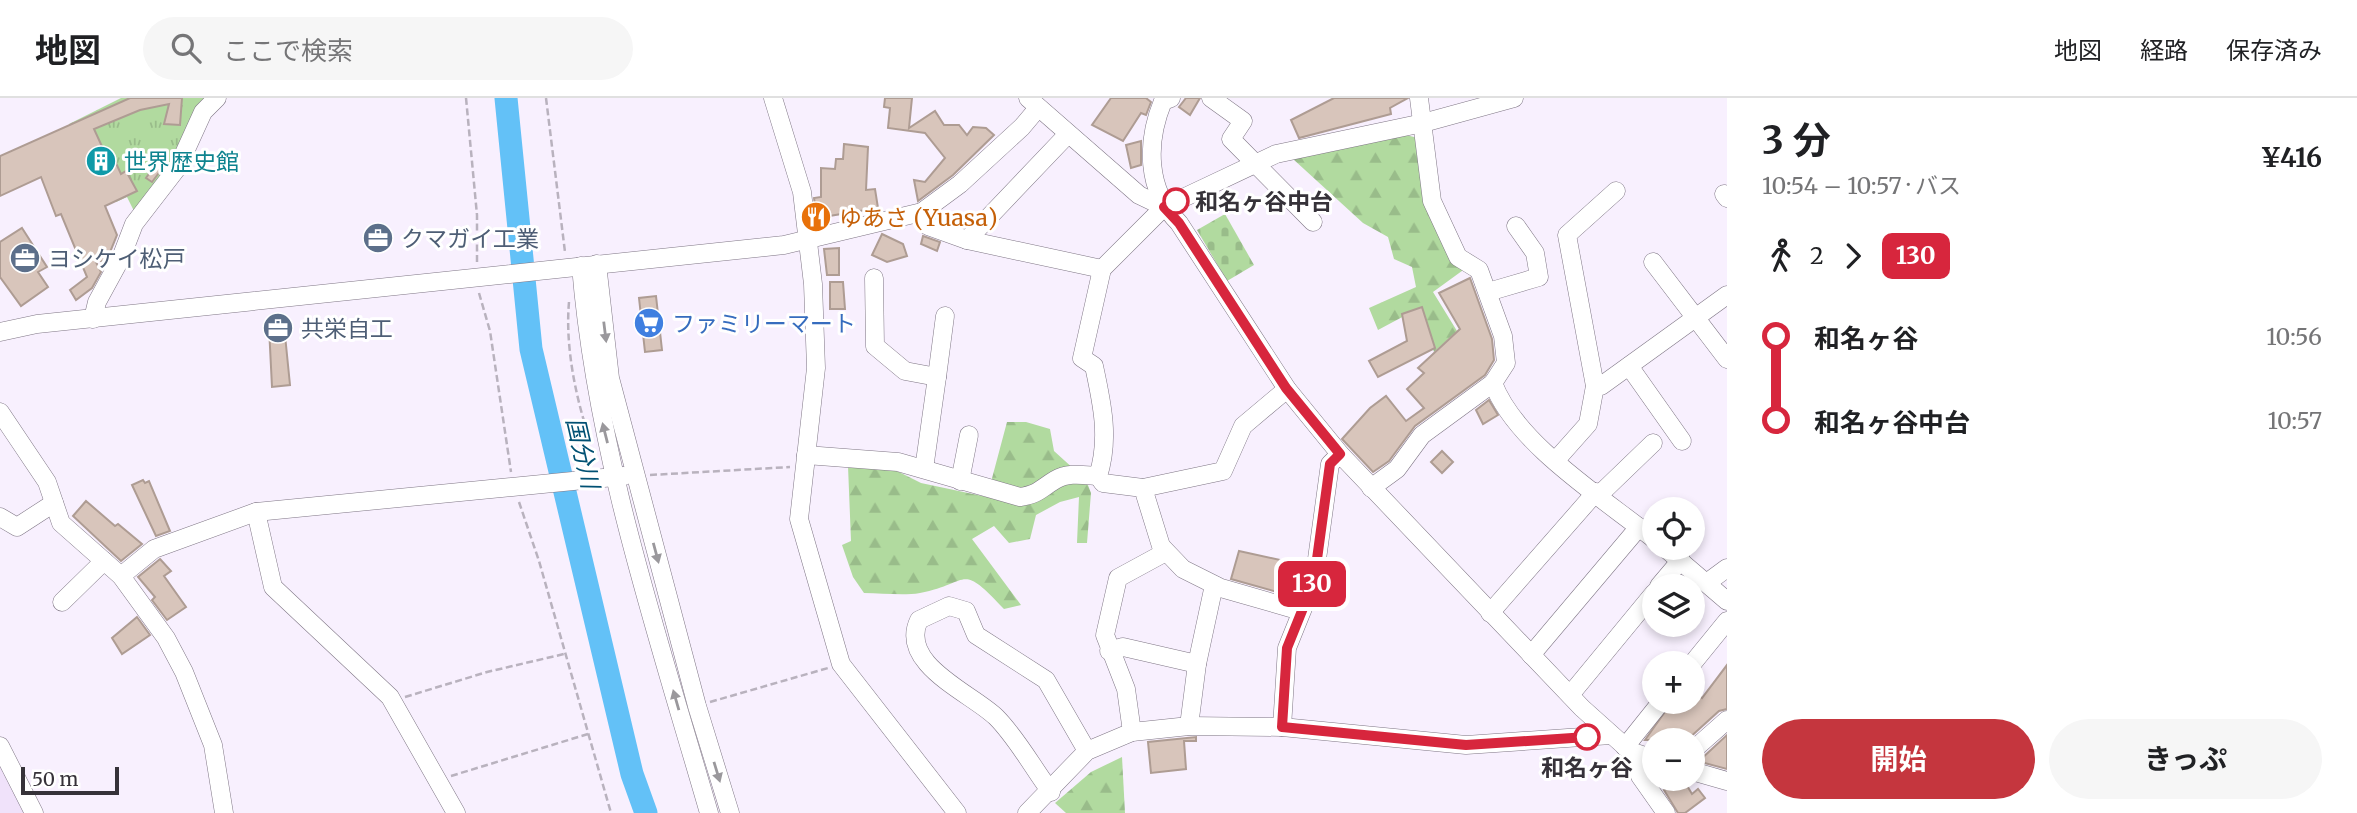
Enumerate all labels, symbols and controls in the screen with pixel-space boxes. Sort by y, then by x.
search box [143,17,633,80]
icon: search [167,29,205,67]
text: 地図 [35,30,101,71]
text: ここで検索 [223,34,353,67]
text: 地図 [2054,35,2102,66]
text: 経路 [2140,35,2188,66]
text: 保存済み [2226,35,2322,66]
text: 3 分 [1762,117,1831,164]
text: ¥416 [2260,141,2322,174]
building icon: 世界歴史館 [84,144,118,178]
place label: 世界歴史館 [124,147,239,176]
text: 10:54 – 10:57 · バス [1762,171,1961,200]
place label: 和名ヶ谷中台 [1195,187,1333,216]
marker: 和名ヶ谷中台 [1163,188,1189,214]
restaurant icon: ゆあさ (Yuasa) [799,200,833,234]
place label: ゆあさ (Yuasa) [839,203,998,232]
office icon: クマガイ工業 [361,221,395,255]
place label: クマガイ工業 [401,224,539,253]
icon: walk [1762,237,1800,275]
icon: forward [1834,237,1872,275]
text: 130 [1896,240,1936,271]
office icon: ヨシケイ松戸 [8,241,42,275]
text: 2 [1810,241,1824,270]
place label: ヨシケイ松戸 [48,244,186,273]
supermarket icon: ファミリーマート [632,306,666,340]
place label: ファミリーマート [672,309,856,338]
office icon: 共栄自工 [261,311,295,345]
place label: 共栄自工 [301,314,393,343]
one-way arrow [599,321,610,343]
text: 和名ヶ谷 [1814,322,1918,355]
text: 10:56 [2266,322,2322,351]
text: 和名ヶ谷中台 [1814,406,1970,439]
text: 10:57 [2268,406,2322,435]
water label: 国分川 [560,414,607,494]
one-way arrow [599,422,610,444]
map controls [1642,497,1705,791]
button: locate [1642,497,1705,560]
one-way arrow [651,543,661,564]
line badge: 130 [1272,561,1352,607]
text: 130 [1292,568,1332,599]
button: layers [1642,574,1705,637]
button: + [1642,651,1705,714]
one-way arrow [671,690,681,711]
button: 開始 [1762,719,2035,799]
button: きっぷ [2049,719,2322,799]
marker: 和名ヶ谷 [1574,724,1600,750]
button: − [1642,728,1705,791]
place label: 和名ヶ谷 [1541,753,1633,782]
one-way arrow [713,762,723,783]
scale bar [21,764,119,796]
text: 50 m [32,767,78,791]

